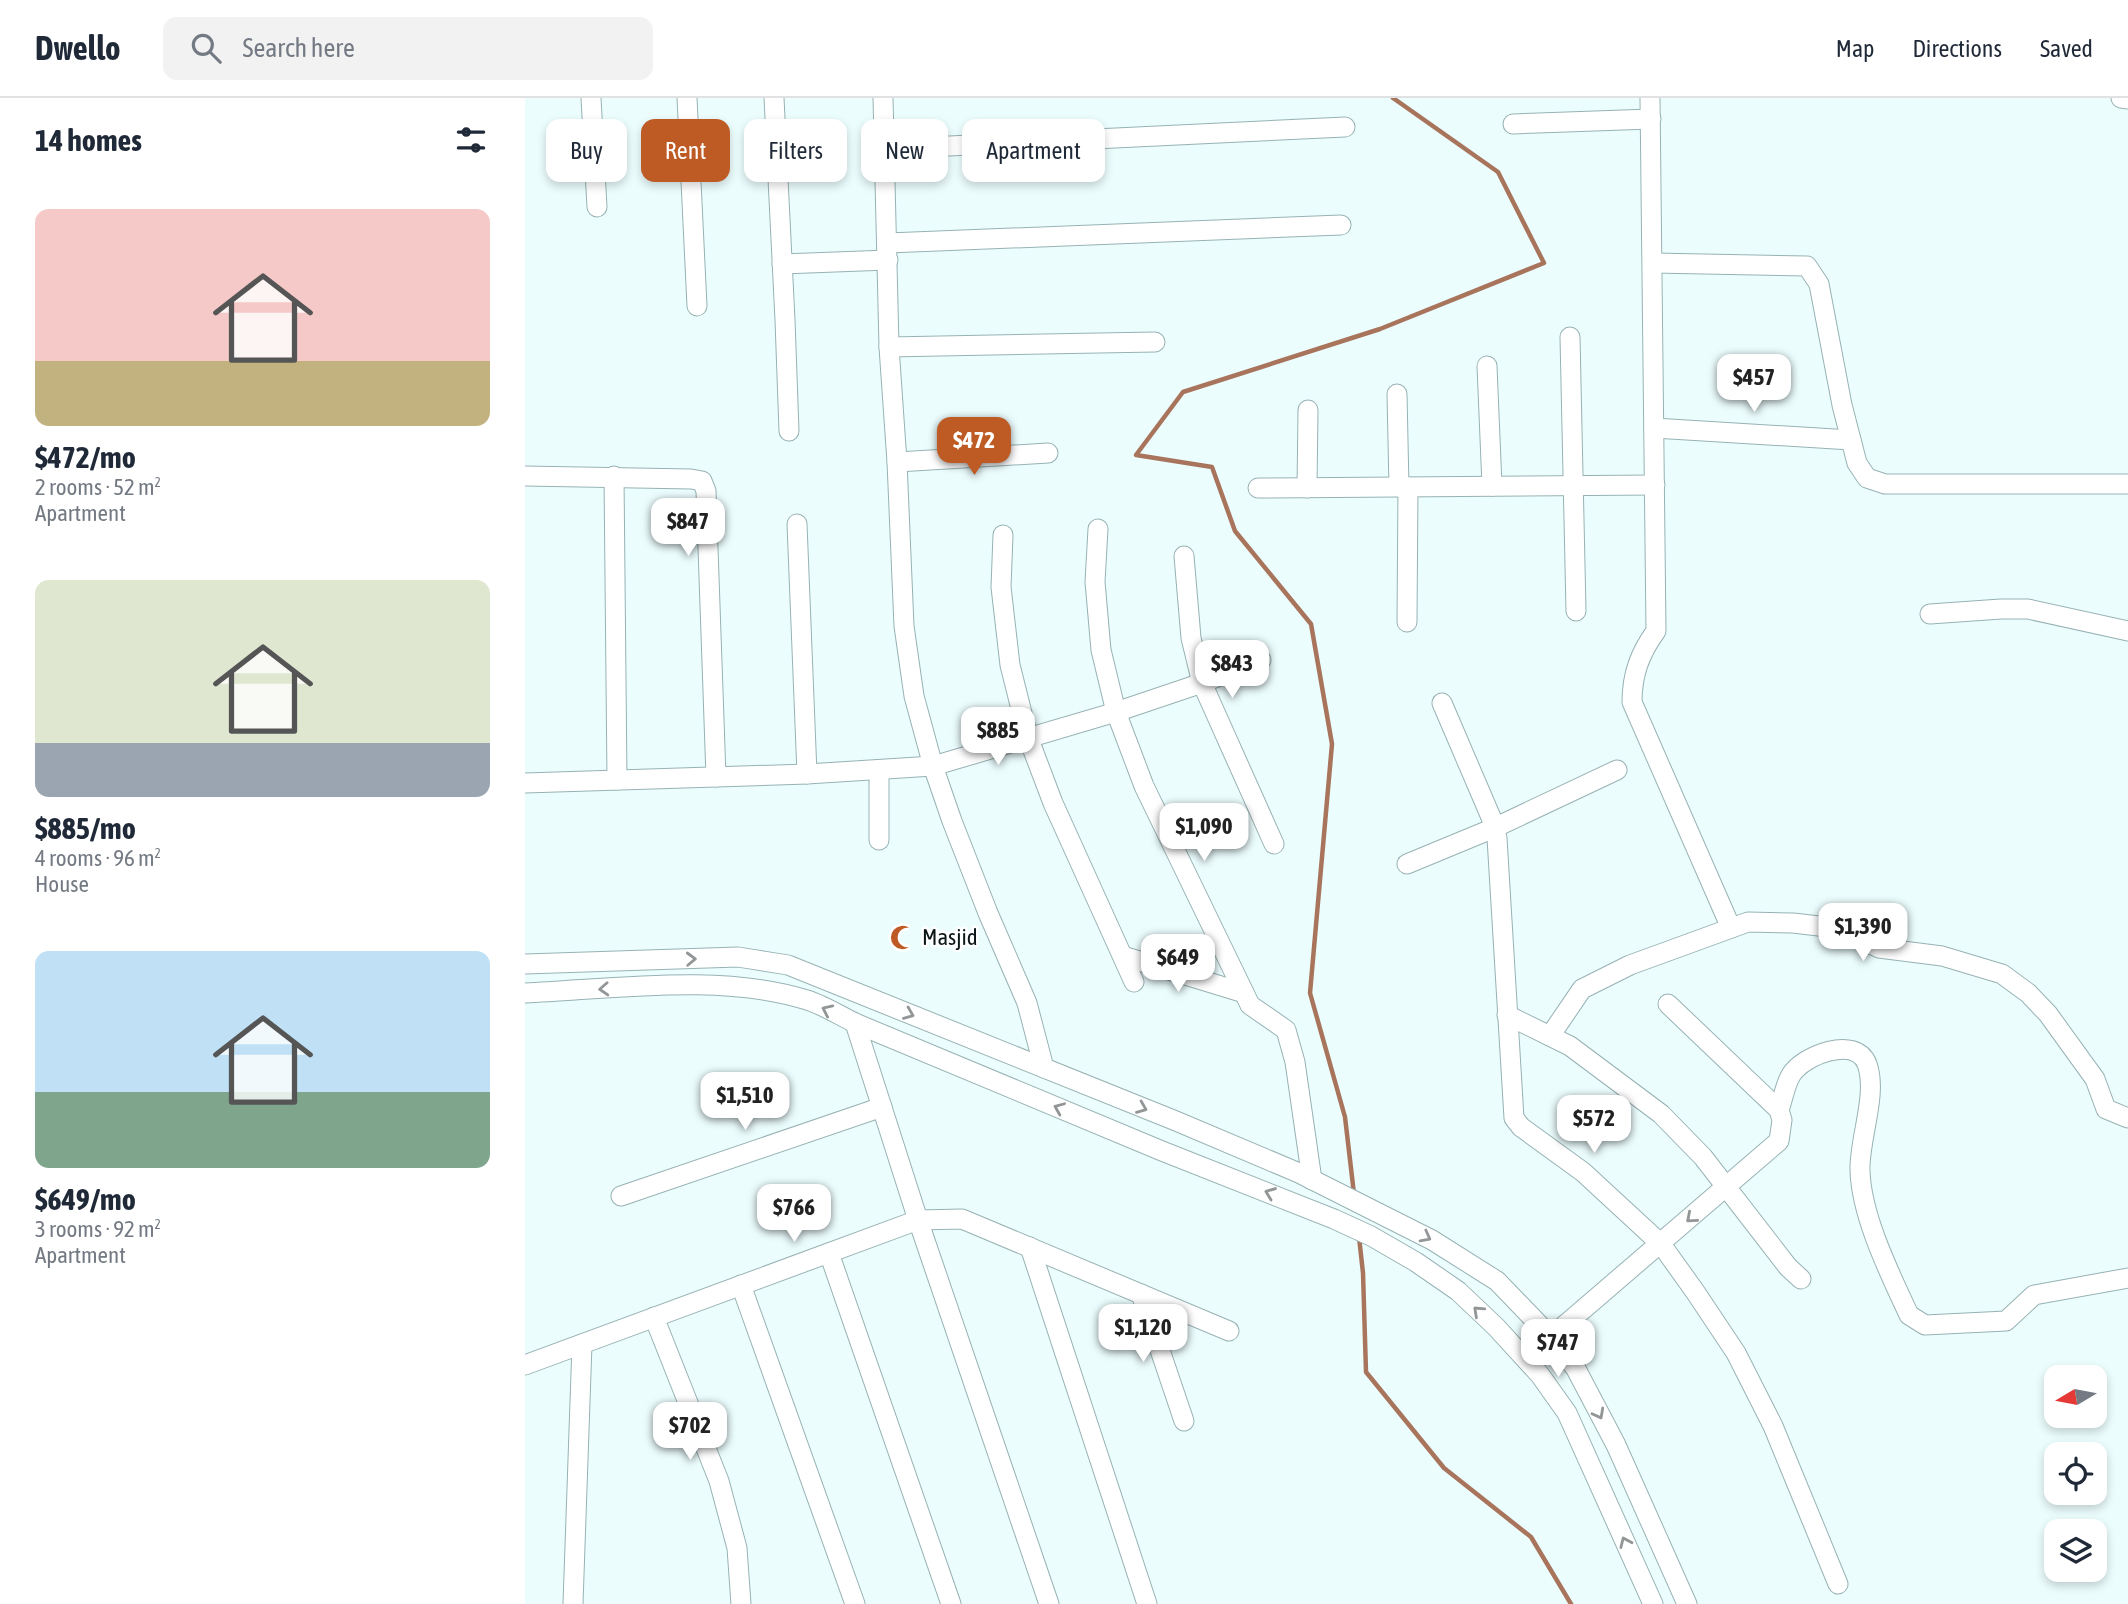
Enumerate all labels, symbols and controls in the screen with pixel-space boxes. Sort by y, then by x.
search box [163,17,653,80]
text: Dwello [35,29,121,67]
icon: search [187,29,225,67]
text: Search here [243,33,355,63]
text: Map [1836,35,1874,62]
text: Directions [1912,35,2002,62]
text: Saved [2040,35,2093,62]
chip: Buy [546,119,627,182]
chip: Rent [641,119,730,182]
chip: Filters [744,119,847,182]
chip: New [861,119,948,182]
chip: Apartment [962,119,1105,182]
icon: filters [452,121,490,159]
text: 14 homes [35,123,142,157]
icon: home [200,255,326,381]
pin: $457 [1713,354,1795,414]
text: $457 [1733,364,1775,390]
pin: $472 [933,418,1015,477]
text: $472 [953,427,995,453]
text: $472/mo [35,440,136,474]
text: 2 rooms · 52 m² [35,474,161,500]
pin: $847 [647,498,729,558]
text: Apartment [35,500,126,526]
text: $847 [667,508,709,534]
icon: home [200,626,326,752]
pin: $843 [1191,640,1273,700]
text: $843 [1211,650,1253,676]
pin: $885 [957,708,1039,767]
text: $885 [977,717,1019,743]
pin: $1,090 [1147,804,1261,863]
text: $885/mo [35,811,136,845]
text: $1,090 [1176,813,1233,839]
text: 4 rooms · 96 m² [35,845,161,871]
text: House [35,871,89,897]
pin: $1,390 [1806,904,1920,963]
text: $1,390 [1835,913,1892,939]
mosque icon: Masjid [888,923,916,951]
place label: Masjid [922,924,978,950]
pin: $649 [1137,934,1219,994]
text: $649 [1157,944,1199,970]
one-way arrow [686,951,697,967]
one-way arrow [598,981,609,996]
icon: home [200,997,326,1123]
one-way arrow [822,1004,835,1018]
one-way arrow [902,1005,914,1019]
pin: $1,510 [688,1072,802,1132]
text: $1,510 [717,1082,774,1108]
pin: $572 [1553,1096,1635,1155]
one-way arrow [1136,1099,1148,1113]
one-way arrow [1054,1103,1066,1117]
text: $572 [1573,1105,1615,1131]
text: $649/mo [35,1182,136,1216]
pin: $766 [753,1184,835,1244]
one-way arrow [1265,1187,1277,1201]
text: $766 [773,1194,815,1220]
one-way arrow [1686,1210,1699,1222]
text: 3 rooms · 92 m² [35,1216,161,1242]
one-way arrow [1419,1229,1432,1243]
text: Apartment [35,1242,126,1268]
pin: $1,120 [1086,1304,1200,1364]
one-way arrow [1473,1306,1486,1319]
text: $1,120 [1115,1314,1172,1340]
pin: $747 [1517,1320,1599,1379]
text: $747 [1537,1329,1579,1355]
north arrow [2044,1365,2107,1428]
map controls [2044,1365,2107,1582]
pin: $702 [649,1402,731,1462]
one-way arrow [1591,1407,1605,1419]
text: $702 [669,1412,711,1438]
button: locate [2044,1442,2107,1505]
button: layers [2044,1519,2107,1582]
one-way arrow [1619,1537,1633,1549]

